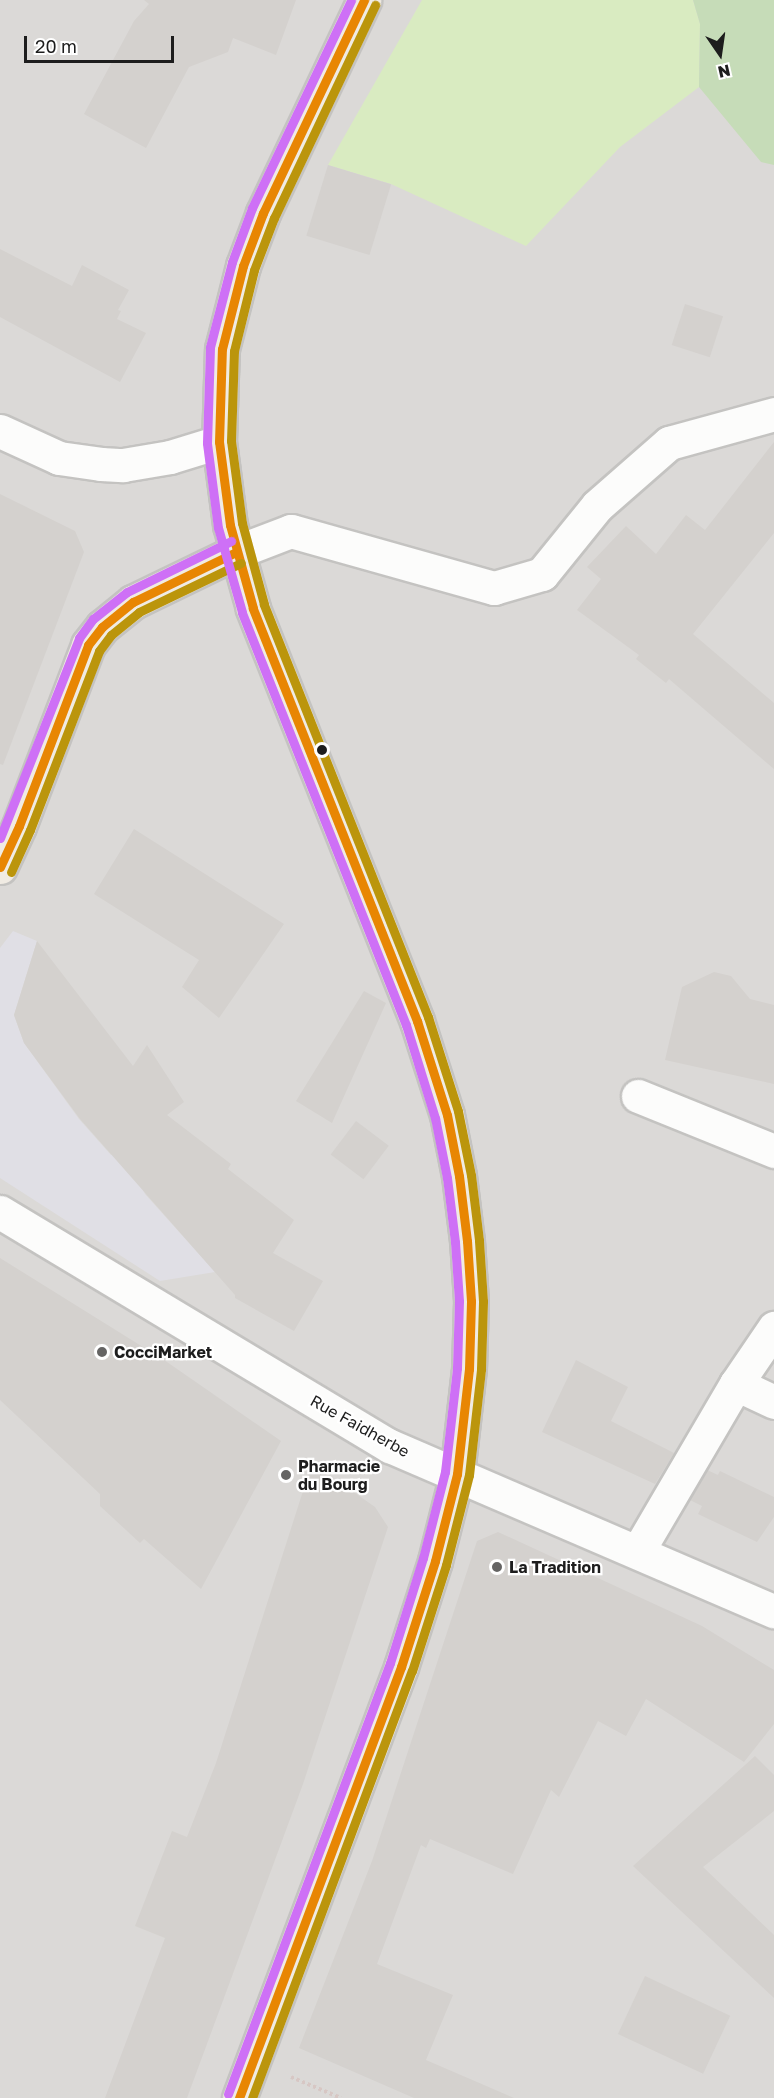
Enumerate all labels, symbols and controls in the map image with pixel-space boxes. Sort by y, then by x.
scale bar [27,24,177,62]
north arrow [690,24,750,84]
text: 20 m [35,35,77,57]
text: N [716,60,732,83]
unlabelled marker [316,744,328,756]
place label: CocciMarket [114,1342,212,1362]
marker: CocciMarket [95,1345,109,1359]
street label: Rue Faidherbe [307,1391,413,1461]
place label: Pharmacie du Bourg [298,1456,380,1494]
marker: Pharmacie du Bourg [279,1468,293,1482]
place label: La Tradition [509,1557,601,1577]
marker: La Tradition [490,1560,504,1574]

